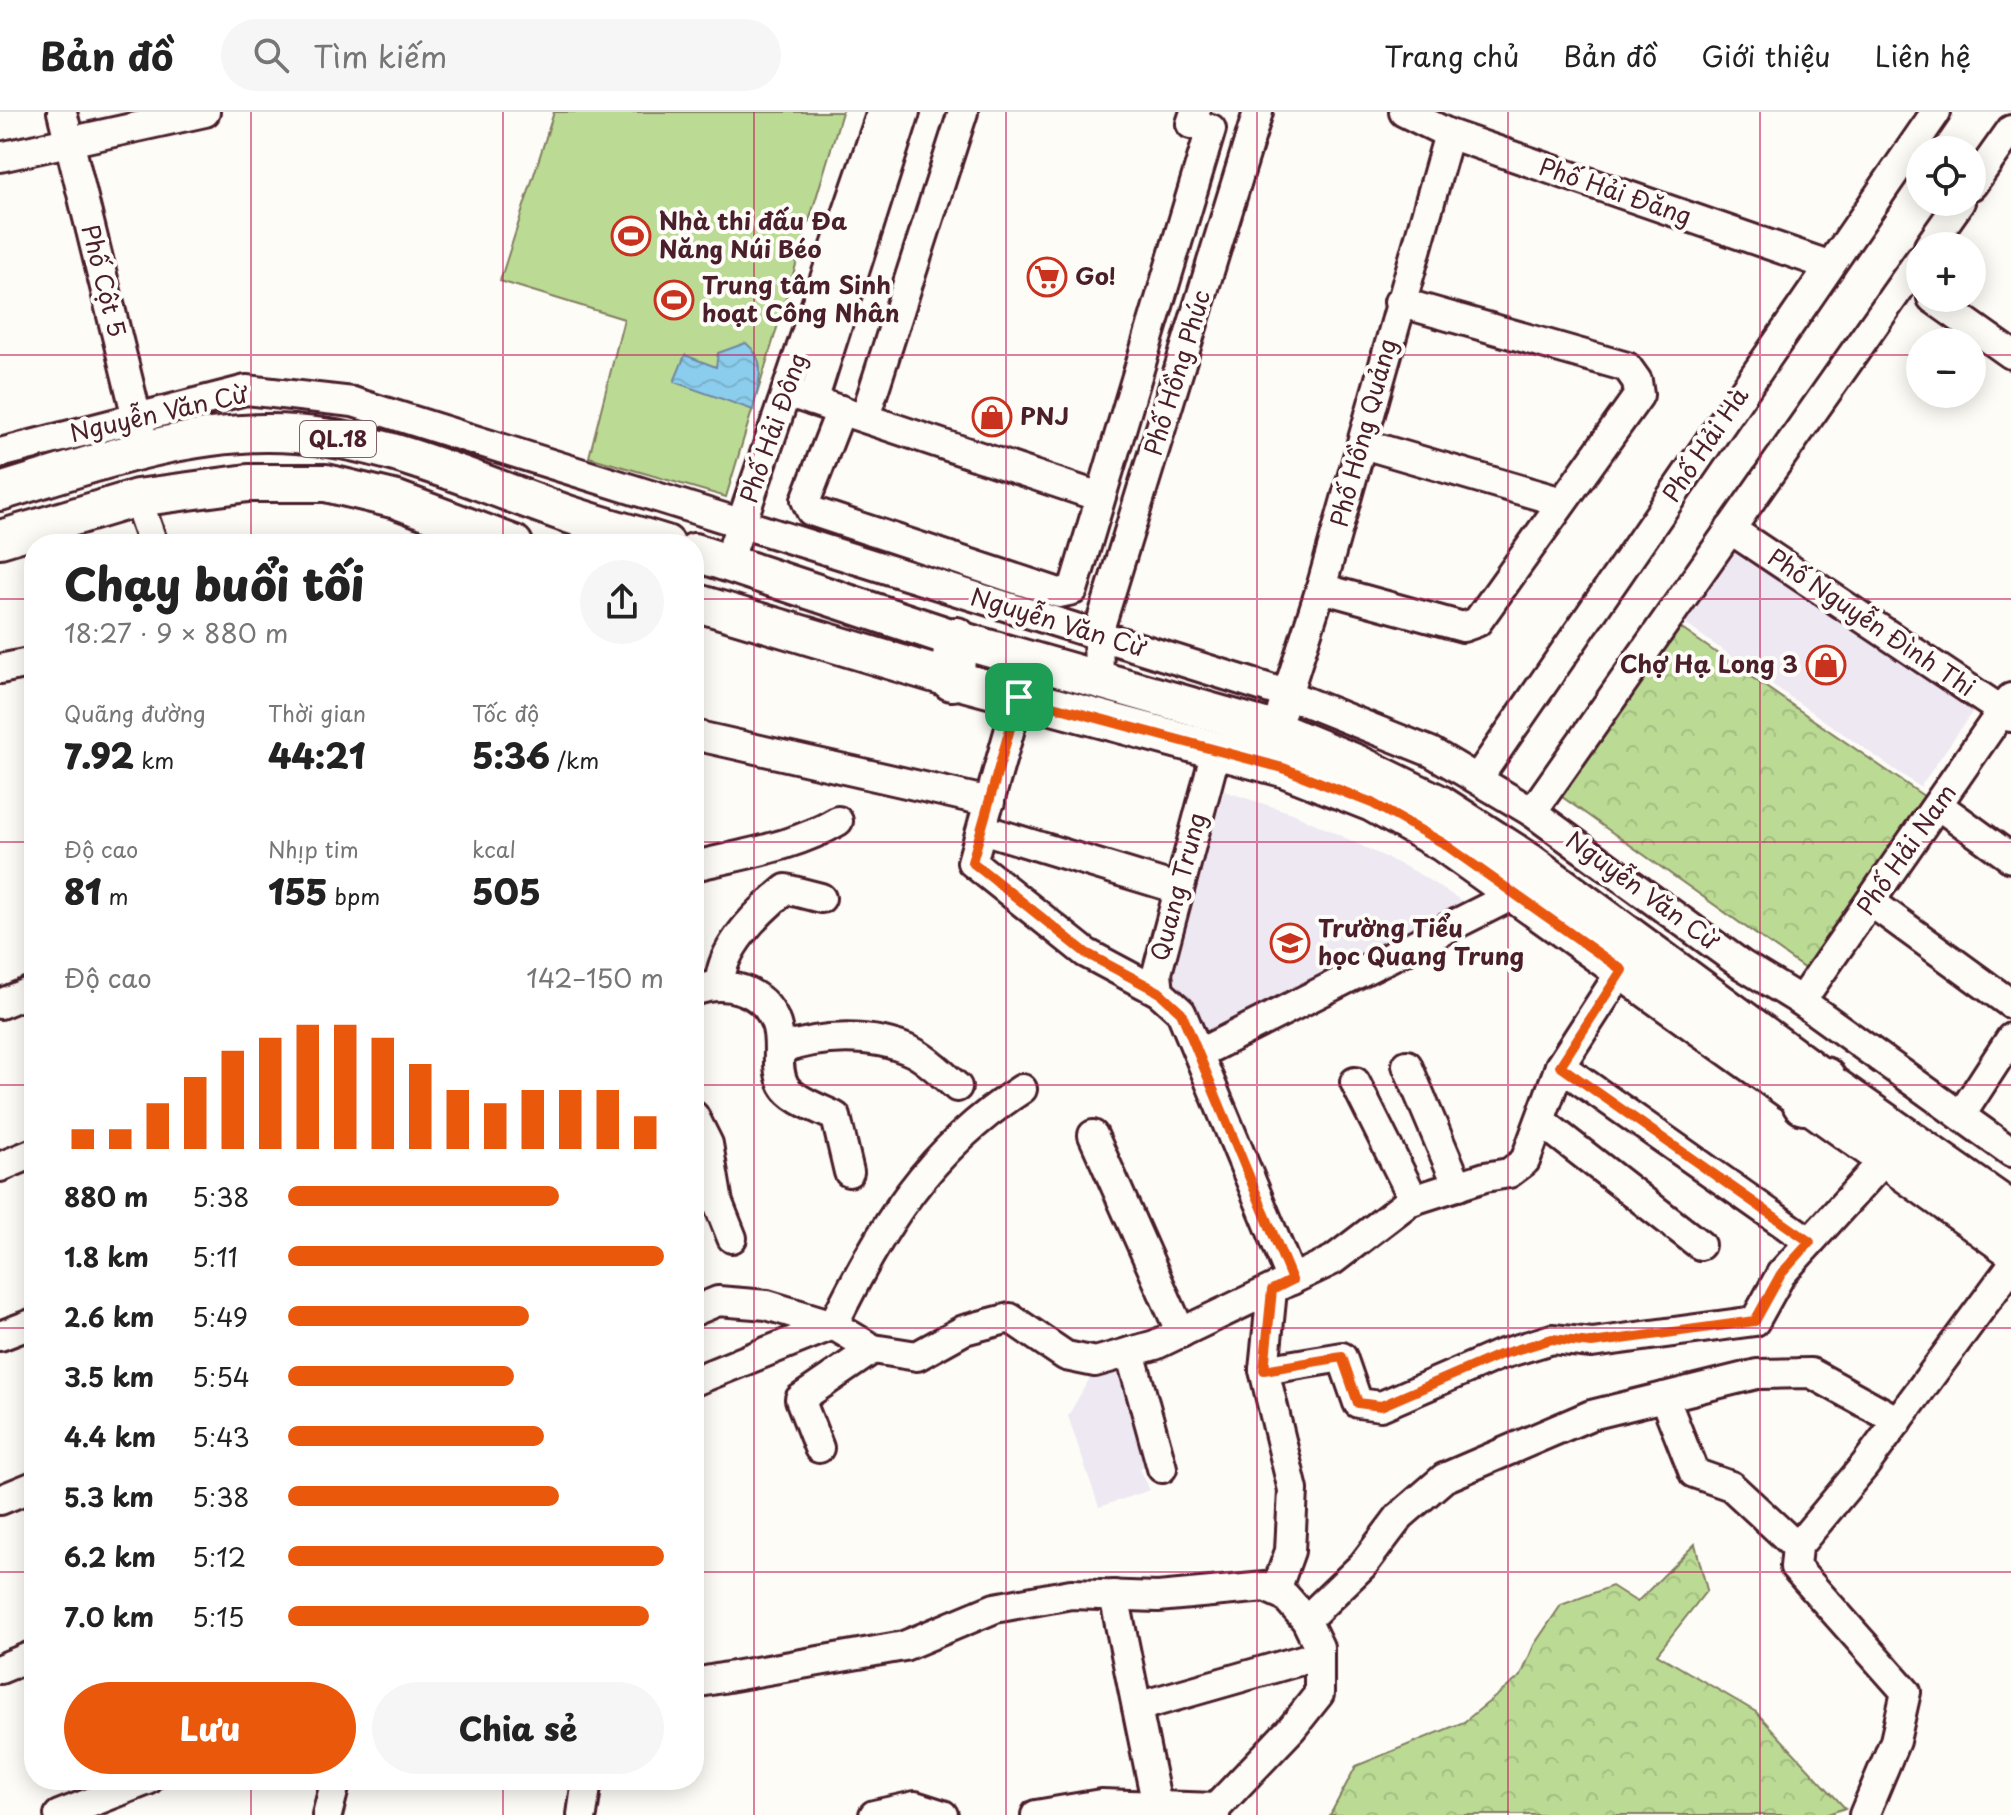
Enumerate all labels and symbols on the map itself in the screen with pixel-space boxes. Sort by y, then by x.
street label: Phố Hải Đăng [1535,147,1697,233]
place label: Nhà thi đấu Đa Năng Núi Béo [659,202,848,266]
sports icon: Nhà thi đấu Đa Năng Núi Béo [610,215,652,257]
street label: Phố Cột 5 [74,220,136,341]
supermarket icon: Go! [1026,256,1068,298]
place label: Go! [1075,257,1116,293]
place label: Trung tâm Sinh hoạt Công Nhân [702,266,900,330]
sports icon: Trung tâm Sinh hoạt Công Nhân [653,279,695,321]
street label: Phố Hồng Phúc [1134,285,1218,460]
street label: Phố Hồng Quảng [1320,334,1404,530]
street label: Phố Hải Đông [730,347,815,507]
street label: Nguyễn Văn Cừ [66,374,252,450]
street label: Phố Hải Hà [1653,379,1756,509]
shop icon: PNJ [971,396,1013,438]
place label: PNJ [1020,397,1069,433]
road number: QL.18 [300,421,376,457]
street label: Phố Nguyễn Đình Thi [1761,538,1983,704]
street label: Nguyễn Văn Cừ [967,577,1152,665]
shop icon: Chợ Hạ Long 3 [1805,644,1847,686]
place label: Chợ Hạ Long 3 [1620,645,1798,681]
pin [985,663,1053,731]
street label: Phố Hải Nam [1847,776,1964,922]
street label: Quang Trung [1140,808,1214,965]
street label: Nguyễn Văn Cừ [1559,822,1728,958]
place label: Trường Tiểu học Quang Trung [1318,909,1524,973]
school or university icon: Trường Tiểu học Quang Trung [1269,922,1311,964]

